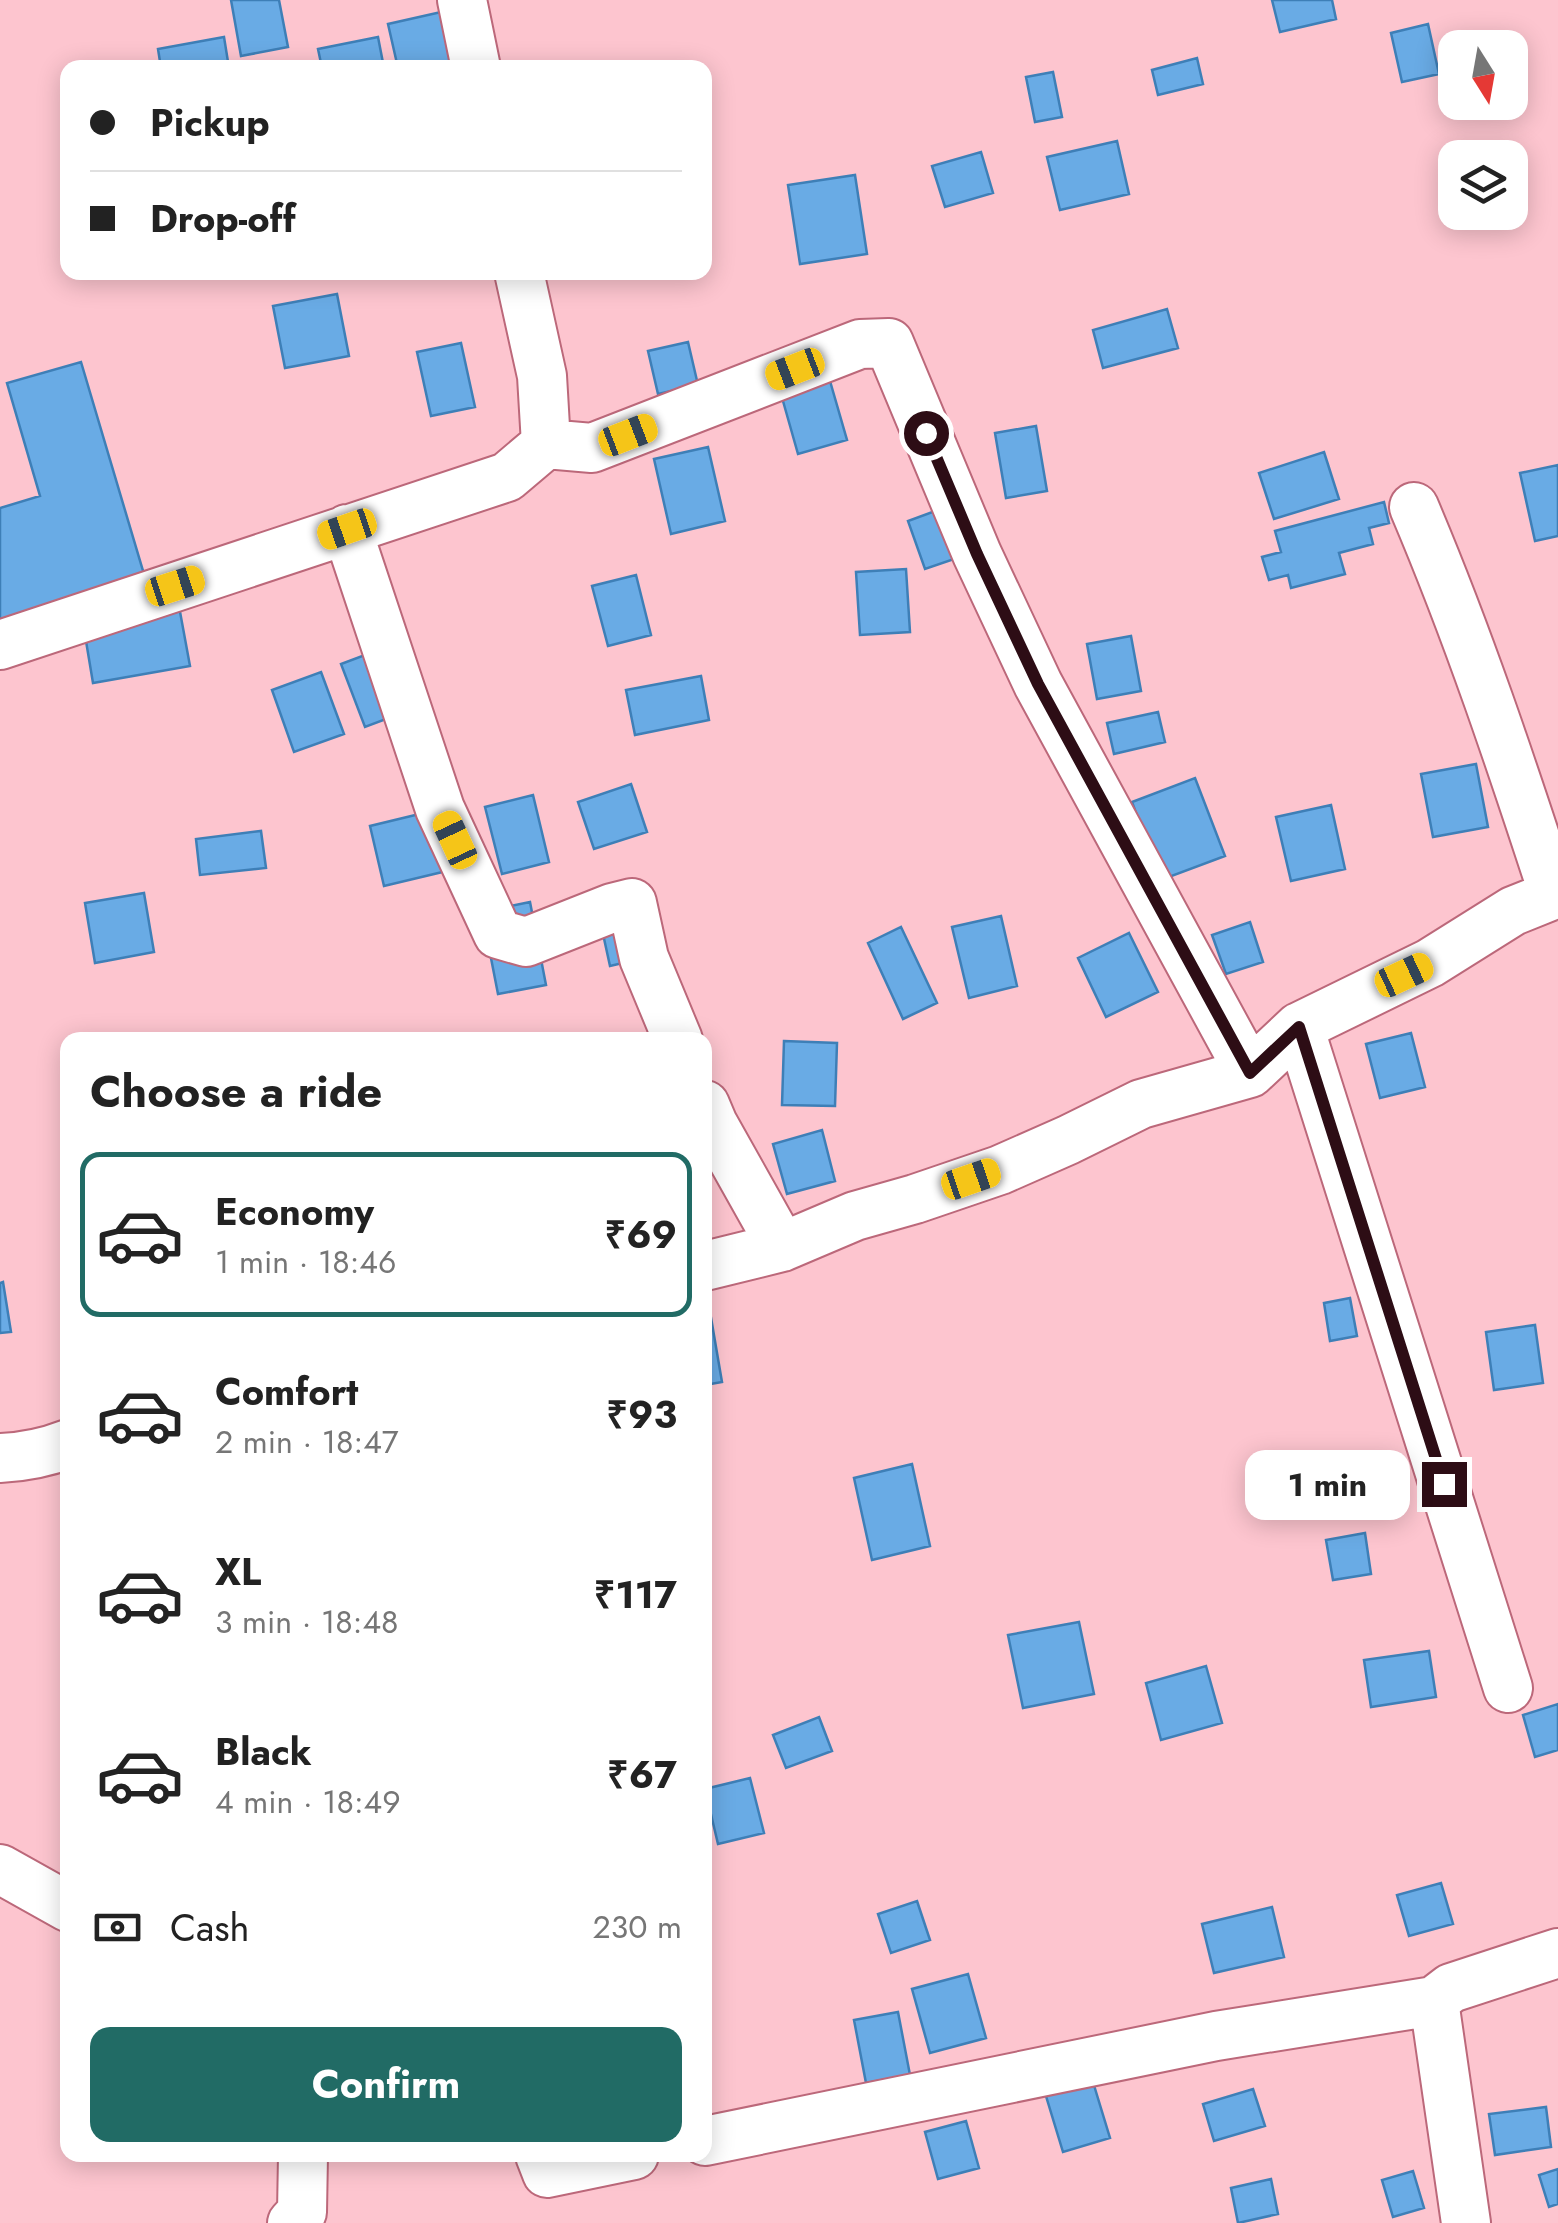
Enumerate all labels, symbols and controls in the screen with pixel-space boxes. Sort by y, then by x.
north arrow [1438,30,1528,120]
map controls [1438,30,1528,230]
text: Pickup [150,95,270,150]
button: layers [1438,140,1528,230]
text: Drop-off [150,191,296,246]
car [762,344,828,394]
car [595,410,661,460]
route start [904,411,949,456]
car [314,505,380,553]
car [142,562,208,610]
car [429,806,481,874]
car [1370,949,1438,1001]
text: Choose a ride [90,1059,382,1124]
car [938,1155,1004,1203]
text: Economy [215,1184,374,1239]
icon: car [95,1190,185,1280]
text: ₹69 [604,1207,677,1262]
text: 1 min · 18:46 [215,1239,396,1285]
text: Comfort [215,1364,358,1419]
icon: car [95,1370,185,1460]
text: ₹93 [606,1387,677,1442]
text: 2 min · 18:47 [215,1419,399,1465]
callout: 1 min [1244,1449,1409,1519]
text: 1 min [1288,1462,1367,1508]
route end [1422,1462,1467,1507]
text: XL [215,1544,261,1599]
icon: car [95,1550,185,1640]
text: ₹117 [594,1567,677,1622]
text: 3 min · 18:48 [215,1599,399,1645]
text: Black [215,1724,312,1779]
icon: car [95,1730,185,1820]
text: ₹67 [607,1747,677,1802]
text: 4 min · 18:49 [215,1779,401,1825]
icon: cash [90,1900,145,1955]
text: Cash [170,1900,250,1955]
text: 230 m [593,1904,682,1950]
button: Confirm [90,2027,682,2142]

